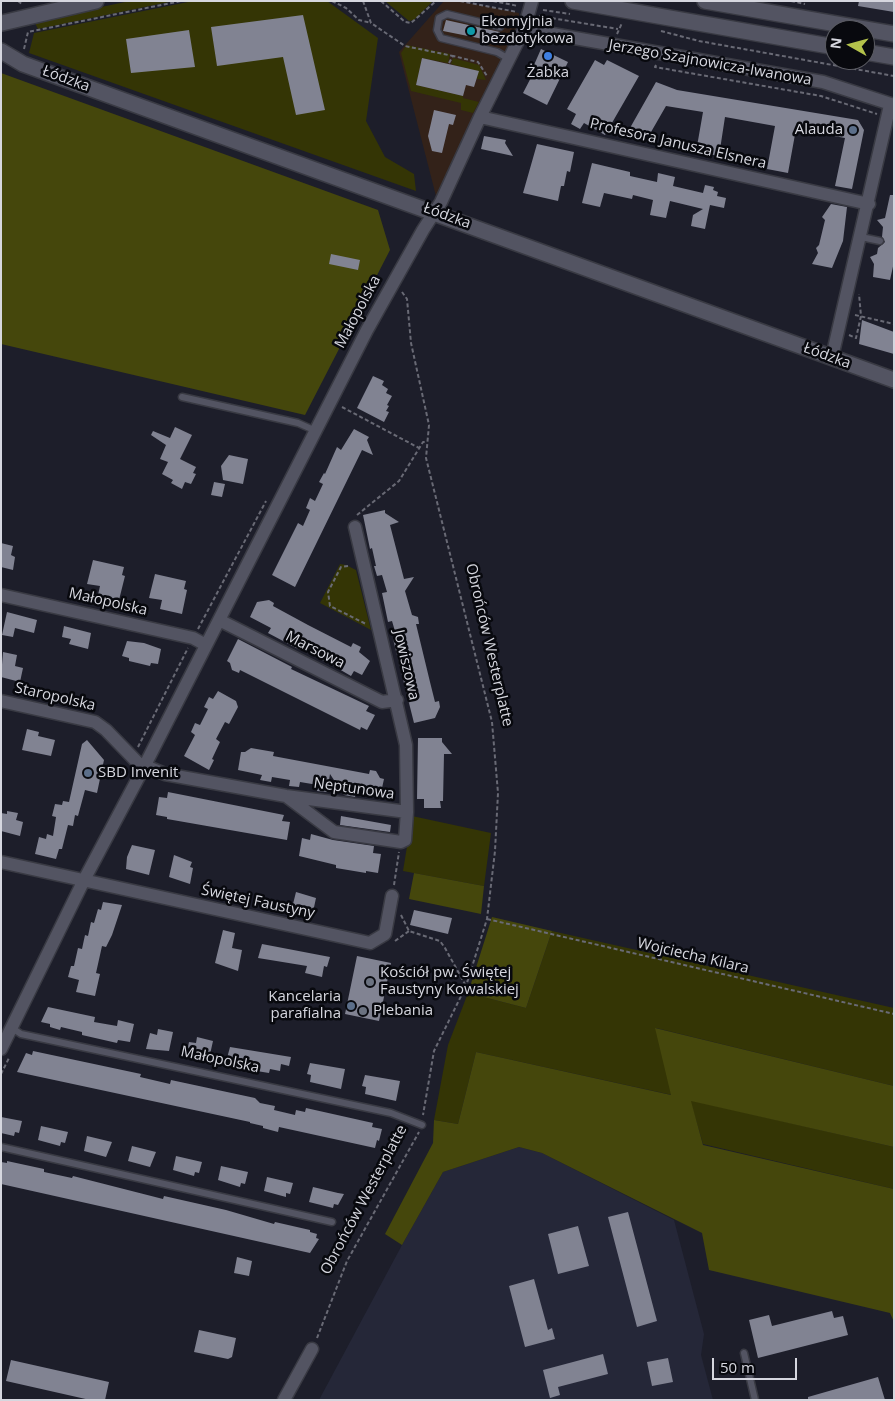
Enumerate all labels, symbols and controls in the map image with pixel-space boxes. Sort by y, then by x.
place label: Ekomyjnia bezdotykowa [481,13,574,48]
north arrow [825,20,875,70]
marker: Ekomyjnia bezdotykowa [465,25,477,37]
street label: Jerzego Szajnowicza-Iwanowa [607,36,813,90]
text: N [825,36,846,50]
marker: Żabka [542,50,554,62]
street label: Łódzka [40,62,92,96]
place label: Żabka [527,64,569,82]
street label: Profesora Janusza Elsnera [588,115,768,173]
place label: Alauda [795,121,843,139]
marker: Alauda [847,124,859,136]
street label: Łódzka [421,199,473,233]
street label: Małopolska [331,272,385,352]
street label: Łódzka [801,339,853,373]
street label: Obrońców Westerplatte [461,562,517,728]
street label: Małopolska [67,584,149,620]
street label: Marsowa [282,627,348,673]
street label: Jowiszowa [389,628,423,702]
street label: Staropolska [13,679,97,715]
place label: SBD Invenit [98,764,178,782]
marker: SBD Invenit [82,767,94,779]
street label: Neptunowa [312,774,396,804]
street label: Świętej Faustyny [200,881,316,923]
street label: Wojciecha Kilara [635,934,751,978]
place label: Kościół pw. Świętej Faustyny Kowalskiej [380,964,519,999]
marker: Kościół pw. Świętej Faustyny Kowalskiej [364,976,376,988]
place label: Kancelaria parafialna [268,988,341,1023]
marker: Kancelaria parafialna [345,1000,357,1012]
place label: Plebania [373,1002,433,1020]
marker: Plebania [357,1005,369,1017]
street label: Małopolska [179,1043,261,1077]
street label: Obrońców Westerplatte [317,1122,411,1278]
scale bar [715,1348,800,1380]
text: 50 m [720,1357,755,1377]

